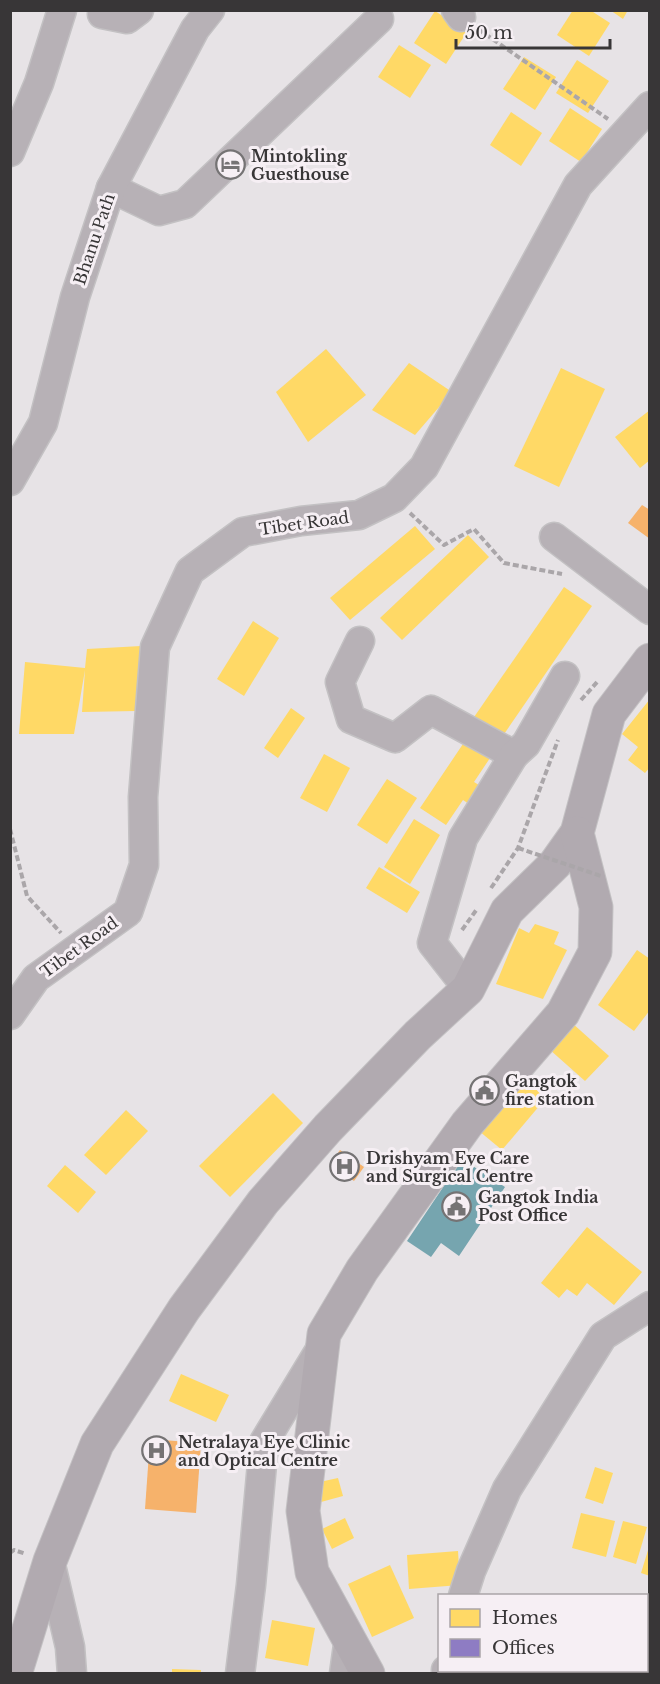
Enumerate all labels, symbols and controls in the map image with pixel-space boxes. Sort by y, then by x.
scale bar [456,12,610,50]
text: 50 m [465,22,513,44]
place label: Mintokling Guesthouse [251,146,349,184]
hotel icon: Mintokling Guesthouse [214,149,246,181]
street label: Bhanu Path [69,191,119,287]
street label: Tibet Road [258,507,350,539]
street label: Tibet Road [36,912,122,982]
place label: Gangtok fire station [505,1071,595,1109]
public building icon: Gangtok fire station [468,1074,500,1106]
place label: Drishyam Eye Care and Surgical Centre [366,1148,533,1186]
hospital icon: Drishyam Eye Care and Surgical Centre [329,1151,361,1183]
place label: Gangtok India Post Office [478,1187,598,1225]
public building icon: Gangtok India Post Office [441,1190,473,1222]
place label: Netralaya Eye Clinic and Optical Centre [178,1432,350,1470]
hospital icon: Netralaya Eye Clinic and Optical Centre [141,1435,173,1467]
legend [438,1594,648,1672]
text: Homes [492,1607,558,1629]
text: Offices [492,1637,555,1659]

